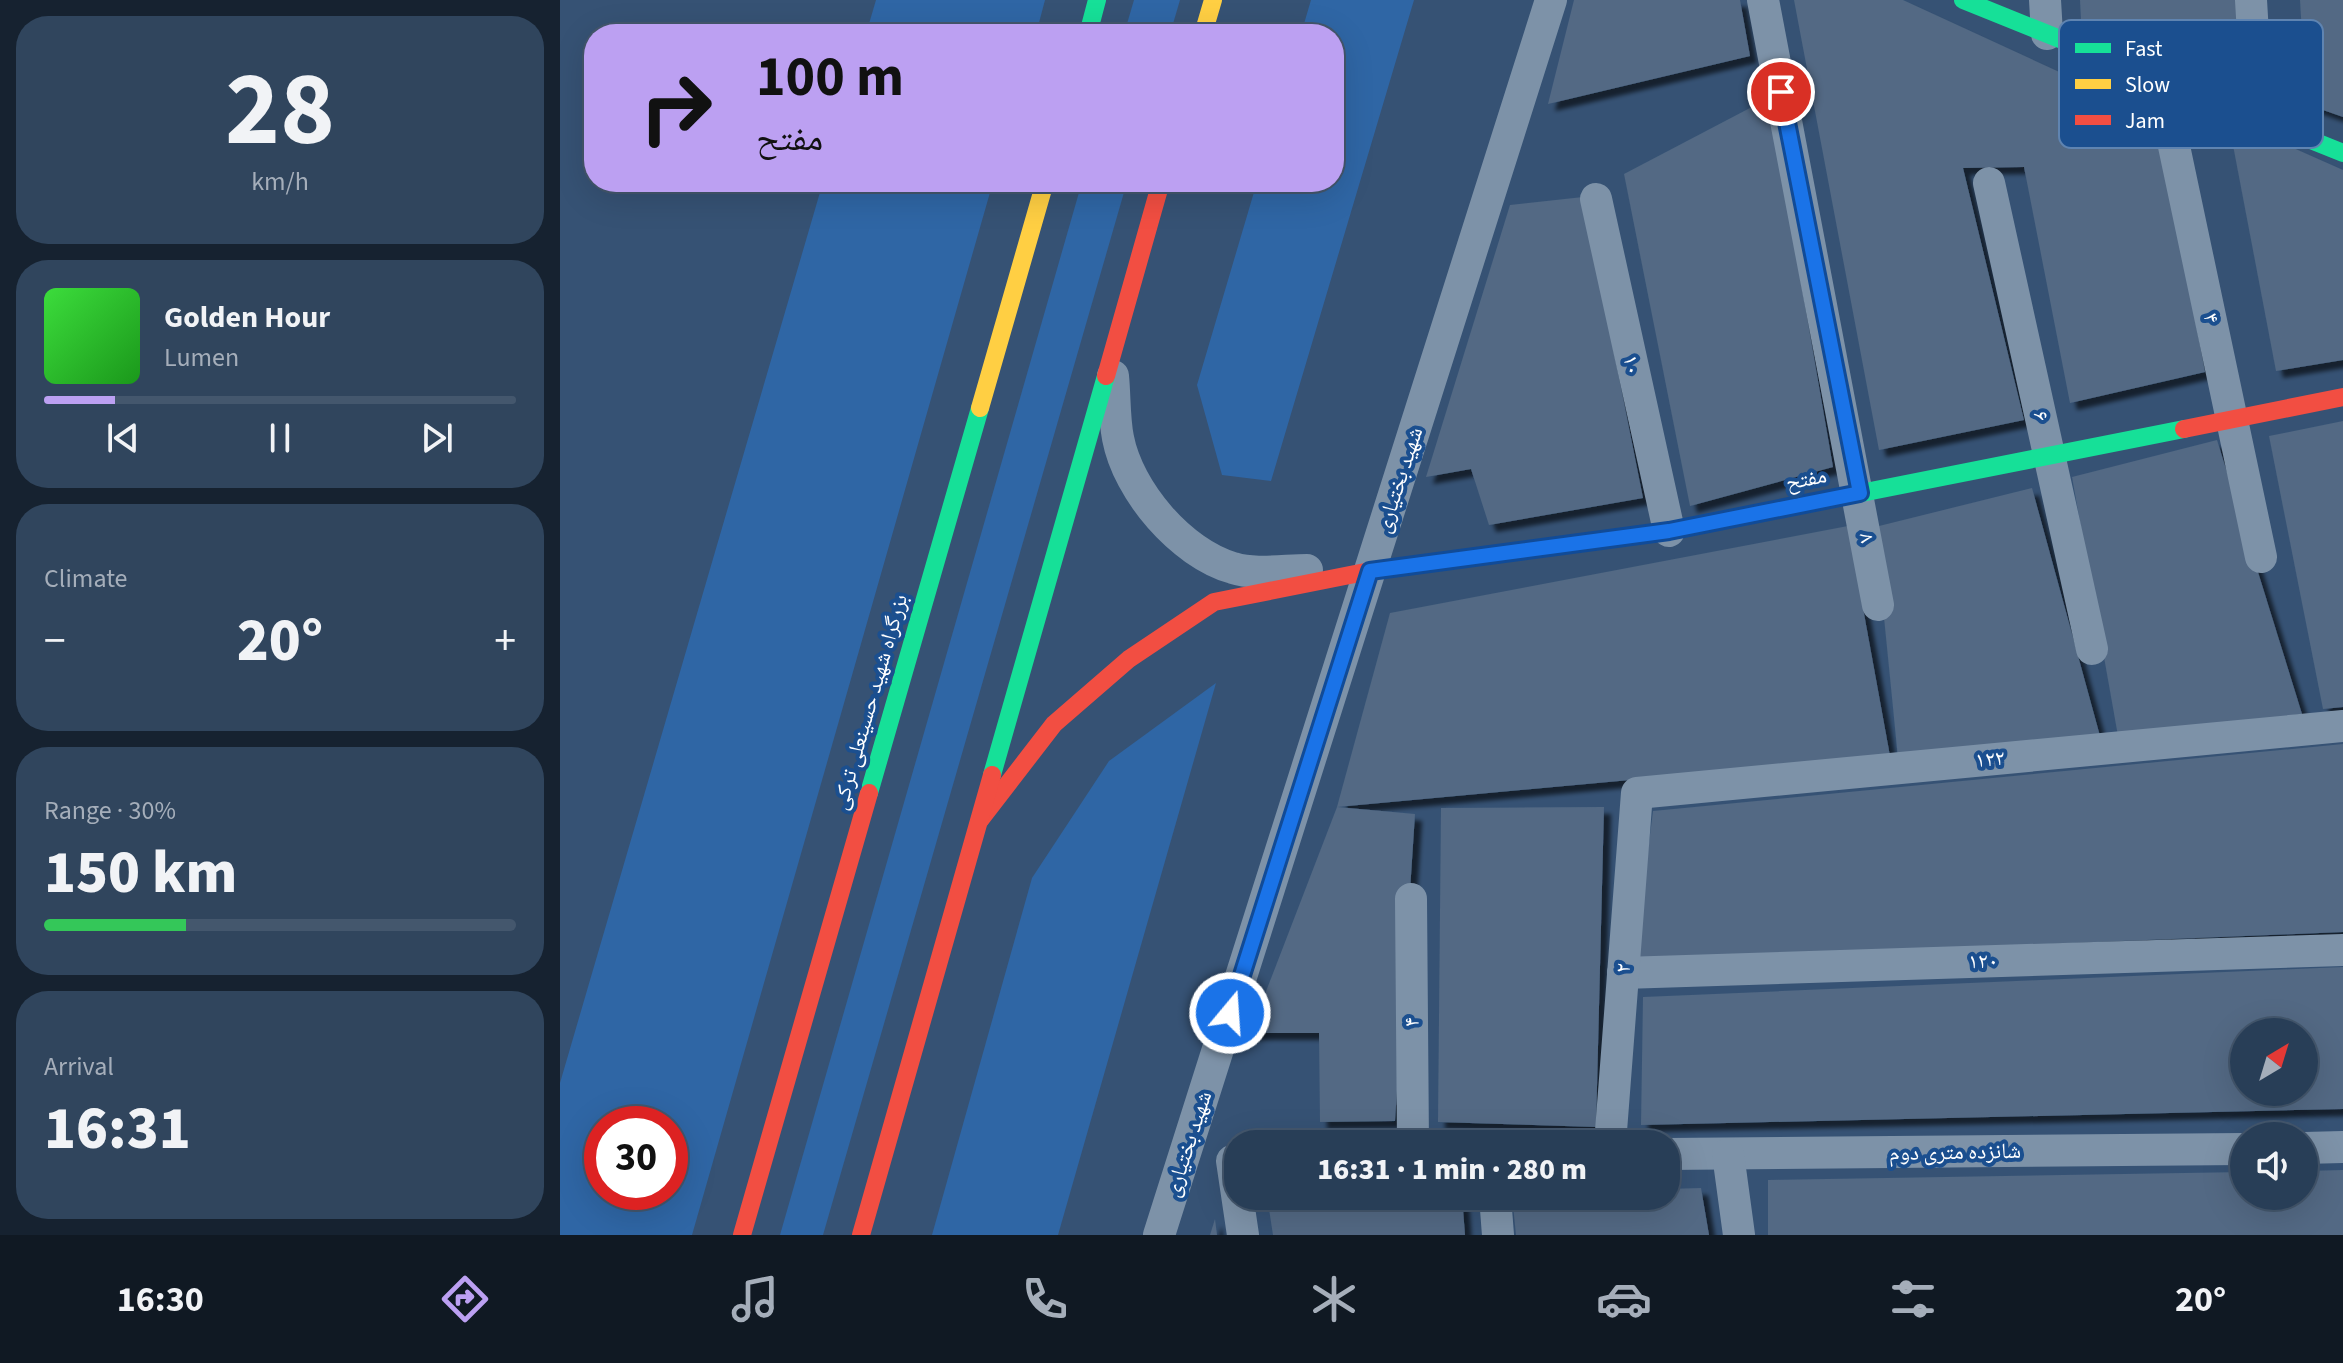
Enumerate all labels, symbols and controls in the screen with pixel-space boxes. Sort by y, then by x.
legend [2059,20,2323,148]
text: Fast [2125,33,2163,65]
text: 28 [225,37,335,185]
text: 100 m [756,38,904,117]
icon: right [624,56,728,160]
pin [1747,58,1815,126]
text: Slow [2125,69,2170,101]
icon: arrive [1759,70,1803,114]
text: Jam [2125,105,2165,137]
text: مفتح [756,113,823,164]
text: km/h [251,163,309,200]
text: Golden Hour [164,296,330,339]
street label: ۴ [2194,310,2228,326]
text: Lumen [164,339,239,376]
street label: ۱۰ [1614,352,1650,378]
street label: ۶ [2024,408,2058,424]
icon: previous [101,416,145,460]
icon: pause [258,416,302,460]
icon: next [415,416,459,460]
street label: شهید بختیاری [1367,423,1431,537]
street label: مفتح [1783,459,1829,499]
street label: ۸ [1850,530,1884,546]
text: Climate [44,560,128,597]
street label: بزرگراه شهید حسینعلی ترکی [824,590,916,814]
text: 20° [237,599,323,684]
text: − [44,610,66,673]
text: + [494,610,516,673]
street label: ۱۲۲ [1974,742,2006,776]
text: Range · 30% [44,792,176,829]
text: 150 km [44,831,237,916]
street label: ۱۲۰ [1968,944,1998,978]
street label: ۲ [1607,962,1639,974]
position arrow [1188,971,1272,1055]
street label: ۴ [1396,1017,1428,1027]
north arrow [2230,1018,2318,1106]
map controls [2230,1018,2318,1210]
text: Arrival [44,1048,114,1085]
text: 16:31 [44,1087,191,1172]
street label: شهید بختیاری [1156,1087,1220,1201]
speed limit sign: 30 [584,1106,688,1210]
button: sound [2230,1122,2318,1210]
street label: شانزده متری دوم [1888,1135,2022,1169]
text: 16:31 · 1 min · 280 m [1317,1148,1587,1191]
icon: directions [437,1271,493,1327]
icon: music [727,1271,783,1327]
icon: phone [1017,1271,1073,1327]
icon: climate [1306,1271,1362,1327]
icon: car [1596,1271,1652,1327]
icon: filters [1885,1271,1941,1327]
text: 16:30 [117,1274,204,1325]
text: 20° [2175,1274,2226,1325]

